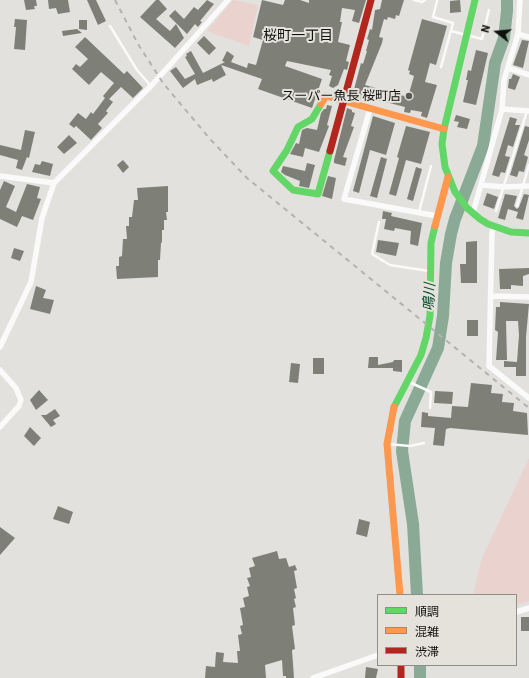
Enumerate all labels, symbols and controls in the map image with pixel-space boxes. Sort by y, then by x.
north arrow [477,12,517,52]
text: N [478,23,492,34]
district label: 桜町一丁目 [263,27,333,43]
place label: スーパー魚長 桜町店 [281,88,401,104]
marker: スーパー魚長 桜町店 [404,91,414,101]
water label: 鳴川 [420,283,438,311]
legend [377,594,517,666]
text: 順調 [415,604,439,618]
text: 混雑 [415,624,439,638]
text: 渋滞 [415,644,439,658]

